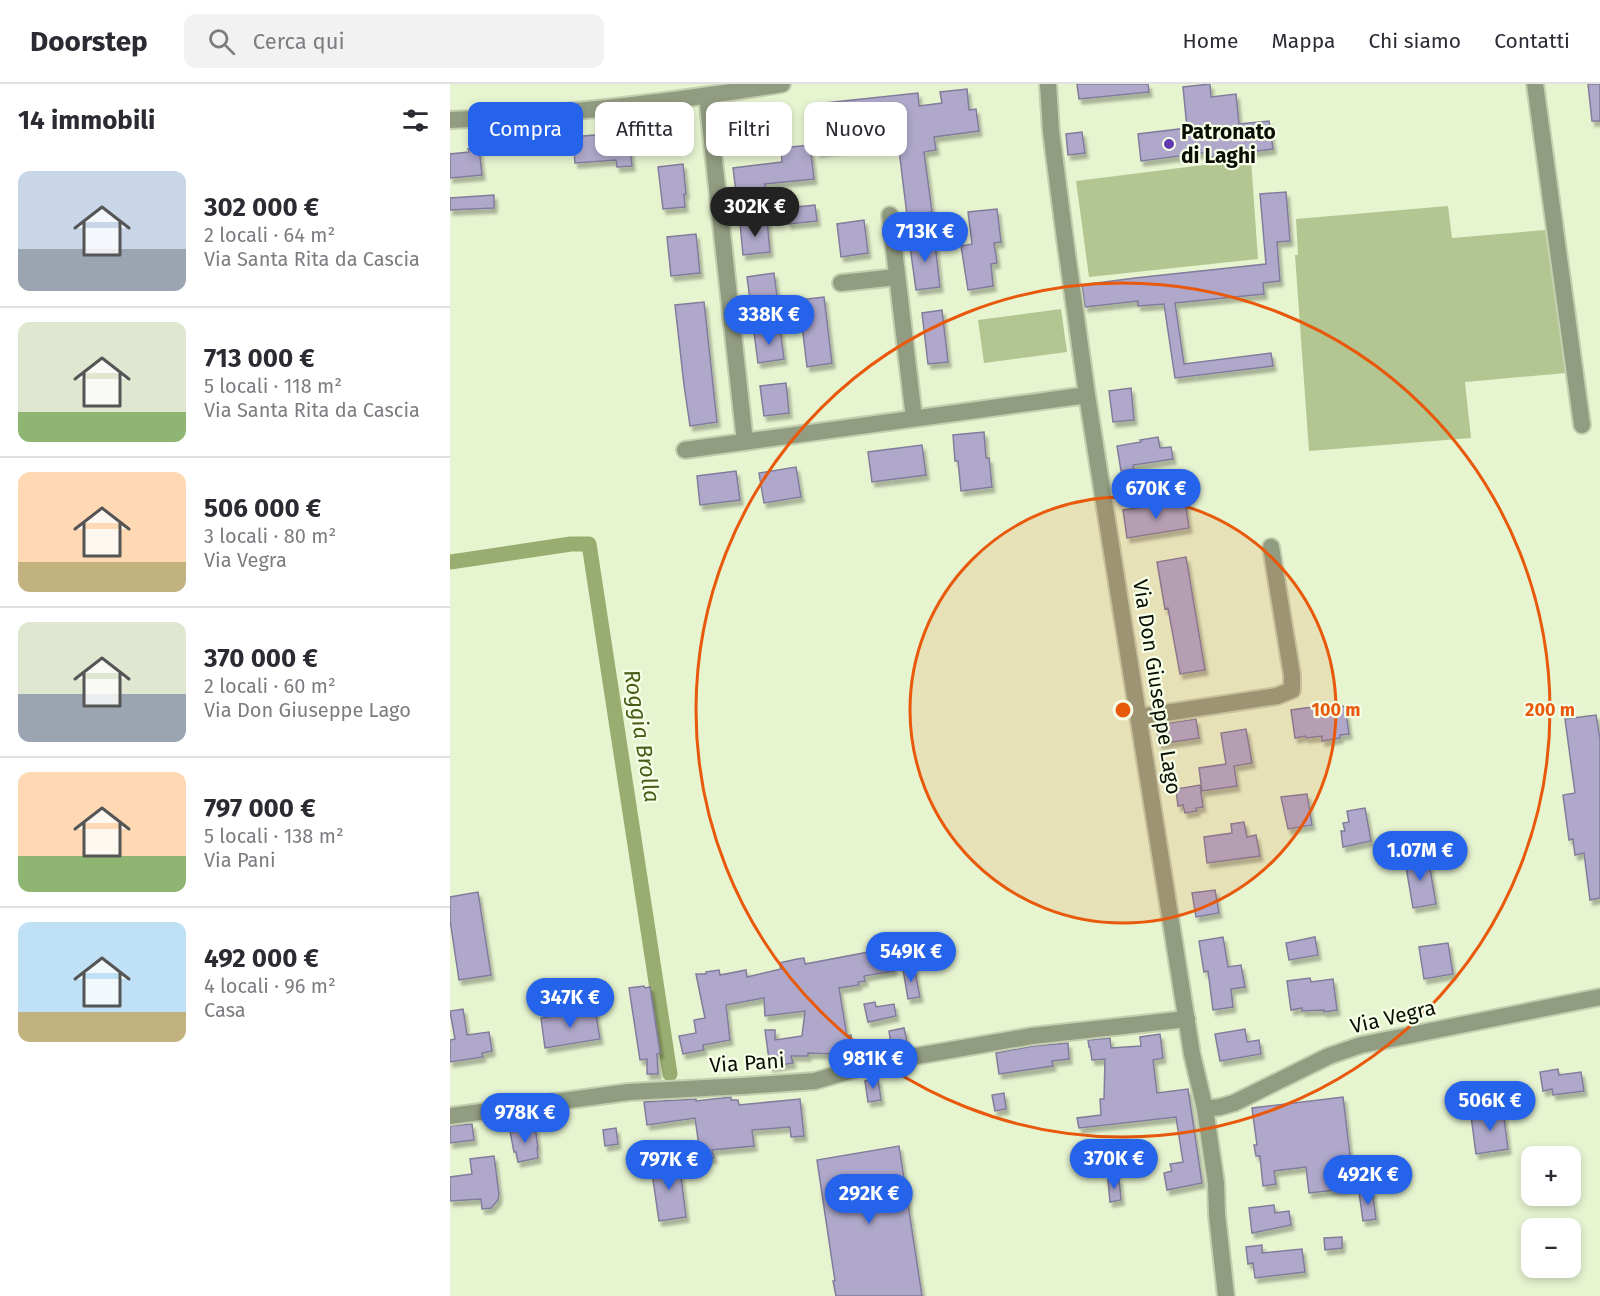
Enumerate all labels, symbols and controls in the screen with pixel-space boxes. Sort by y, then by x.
search box [184,14,604,68]
text: Doorstep [30,25,148,58]
icon: search [205,25,238,58]
text: Cerca qui [253,28,345,55]
text: Home [1182,28,1238,54]
text: Mappa [1271,28,1335,54]
text: Chi siamo [1368,28,1461,54]
text: Contatti [1494,28,1570,54]
chip: Compra [468,102,583,156]
chip: Affitta [595,102,694,156]
chip: Filtri [706,102,792,156]
chip: Nuovo [804,102,907,156]
icon: filters [399,104,432,137]
text: 14 immobili [18,105,155,136]
place label: Patronato di Laghi [1181,119,1276,169]
marker: Patronato di Laghi [1162,137,1176,151]
pin: 302K € [706,187,804,238]
text: 302 000 € [204,192,319,223]
text: 302K € [724,194,786,218]
icon: home [66,195,138,267]
pin: 713K € [876,212,974,263]
text: 713K € [896,219,954,243]
text: 2 locali · 64 m² [204,223,335,247]
text: Via Santa Rita da Cascia [204,247,420,271]
pin: 338K € [720,295,818,346]
text: 338K € [738,302,800,326]
text: 713 000 € [204,343,315,374]
icon: home [66,346,138,418]
text: 5 locali · 118 m² [204,374,342,398]
text: Via Santa Rita da Cascia [204,398,420,422]
pin: 670K € [1107,469,1205,520]
text: 670K € [1126,476,1186,500]
text: 506 000 € [204,493,321,524]
icon: home [66,496,138,568]
text: 3 locali · 80 m² [204,524,336,548]
text: Via Vegra [204,548,287,572]
street label: Via Don Giuseppe Lago [1127,578,1187,796]
text: 370 000 € [204,643,318,674]
icon: home [66,646,138,718]
water label: Roggia Brolla [618,668,666,804]
text: 2 locali · 60 m² [204,674,336,698]
text: Via Don Giuseppe Lago [204,698,411,722]
text: 100 m [1312,699,1360,721]
text: 200 m [1525,699,1575,721]
centre of rings [1113,700,1133,720]
text: 797 000 € [204,793,316,824]
icon: home [66,796,138,868]
text: 5 locali · 138 m² [204,824,344,848]
pin: 1.07M € [1365,831,1475,882]
text: 1.07M € [1387,838,1453,862]
text: Via Pani [204,848,276,872]
pin: 549K € [862,932,960,983]
text: 549K € [880,939,942,963]
text: 492 000 € [204,943,319,974]
icon: home [66,946,138,1018]
text: 4 locali · 96 m² [204,974,336,998]
pin: 347K € [521,978,619,1029]
text: 347K € [540,985,600,1009]
street label: Via Vegra [1348,995,1438,1039]
text: Casa [204,998,246,1022]
pin: 981K € [824,1039,922,1090]
text: 981K € [843,1046,903,1070]
street label: Via Pani [709,1047,785,1079]
pin: 506K € [1441,1081,1539,1132]
text: 506K € [1459,1088,1521,1112]
pin: 978K € [476,1093,574,1144]
text: 978K € [495,1100,555,1124]
pin: 370K € [1065,1139,1163,1190]
pin: 797K € [620,1140,718,1191]
text: 370K € [1084,1146,1144,1170]
map controls [1521,1146,1581,1278]
button: + [1521,1146,1581,1206]
text: 797K € [640,1147,698,1171]
pin: 492K € [1319,1155,1417,1206]
text: 492K € [1337,1162,1399,1186]
pin: 292K € [820,1174,918,1225]
text: 292K € [839,1181,899,1205]
button: − [1521,1218,1581,1278]

